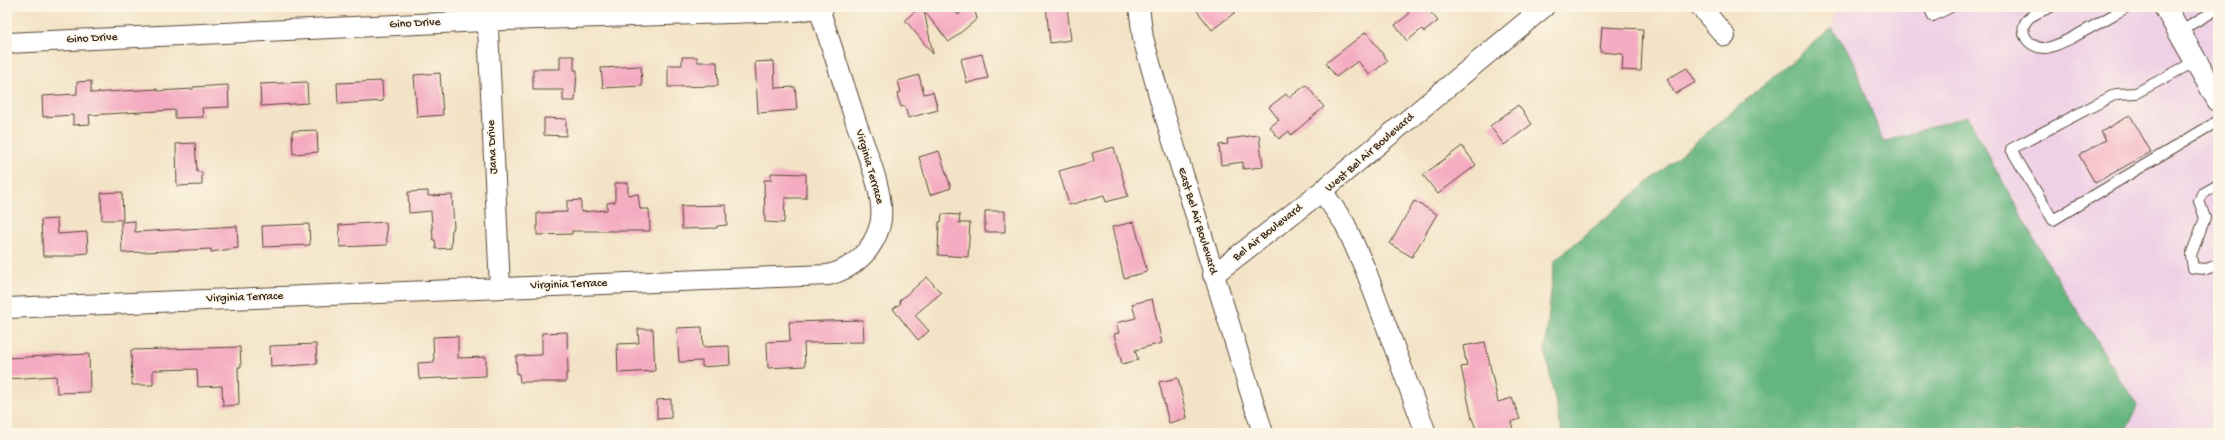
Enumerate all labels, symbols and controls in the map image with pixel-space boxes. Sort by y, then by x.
street label: Gino Drive [389,16,442,32]
street label: Gino Drive [66,31,119,47]
street label: West Bel Air Boulevard [1323,110,1418,195]
street label: Jana Drive [485,119,501,175]
street label: Virginia Terrace [851,127,887,207]
street label: East Bel Air Boulevard [1174,166,1220,277]
street label: Bel Air Boulevard [1230,201,1306,265]
street label: Virginia Terrace [529,277,609,293]
street label: Virginia Terrace [205,290,285,306]

